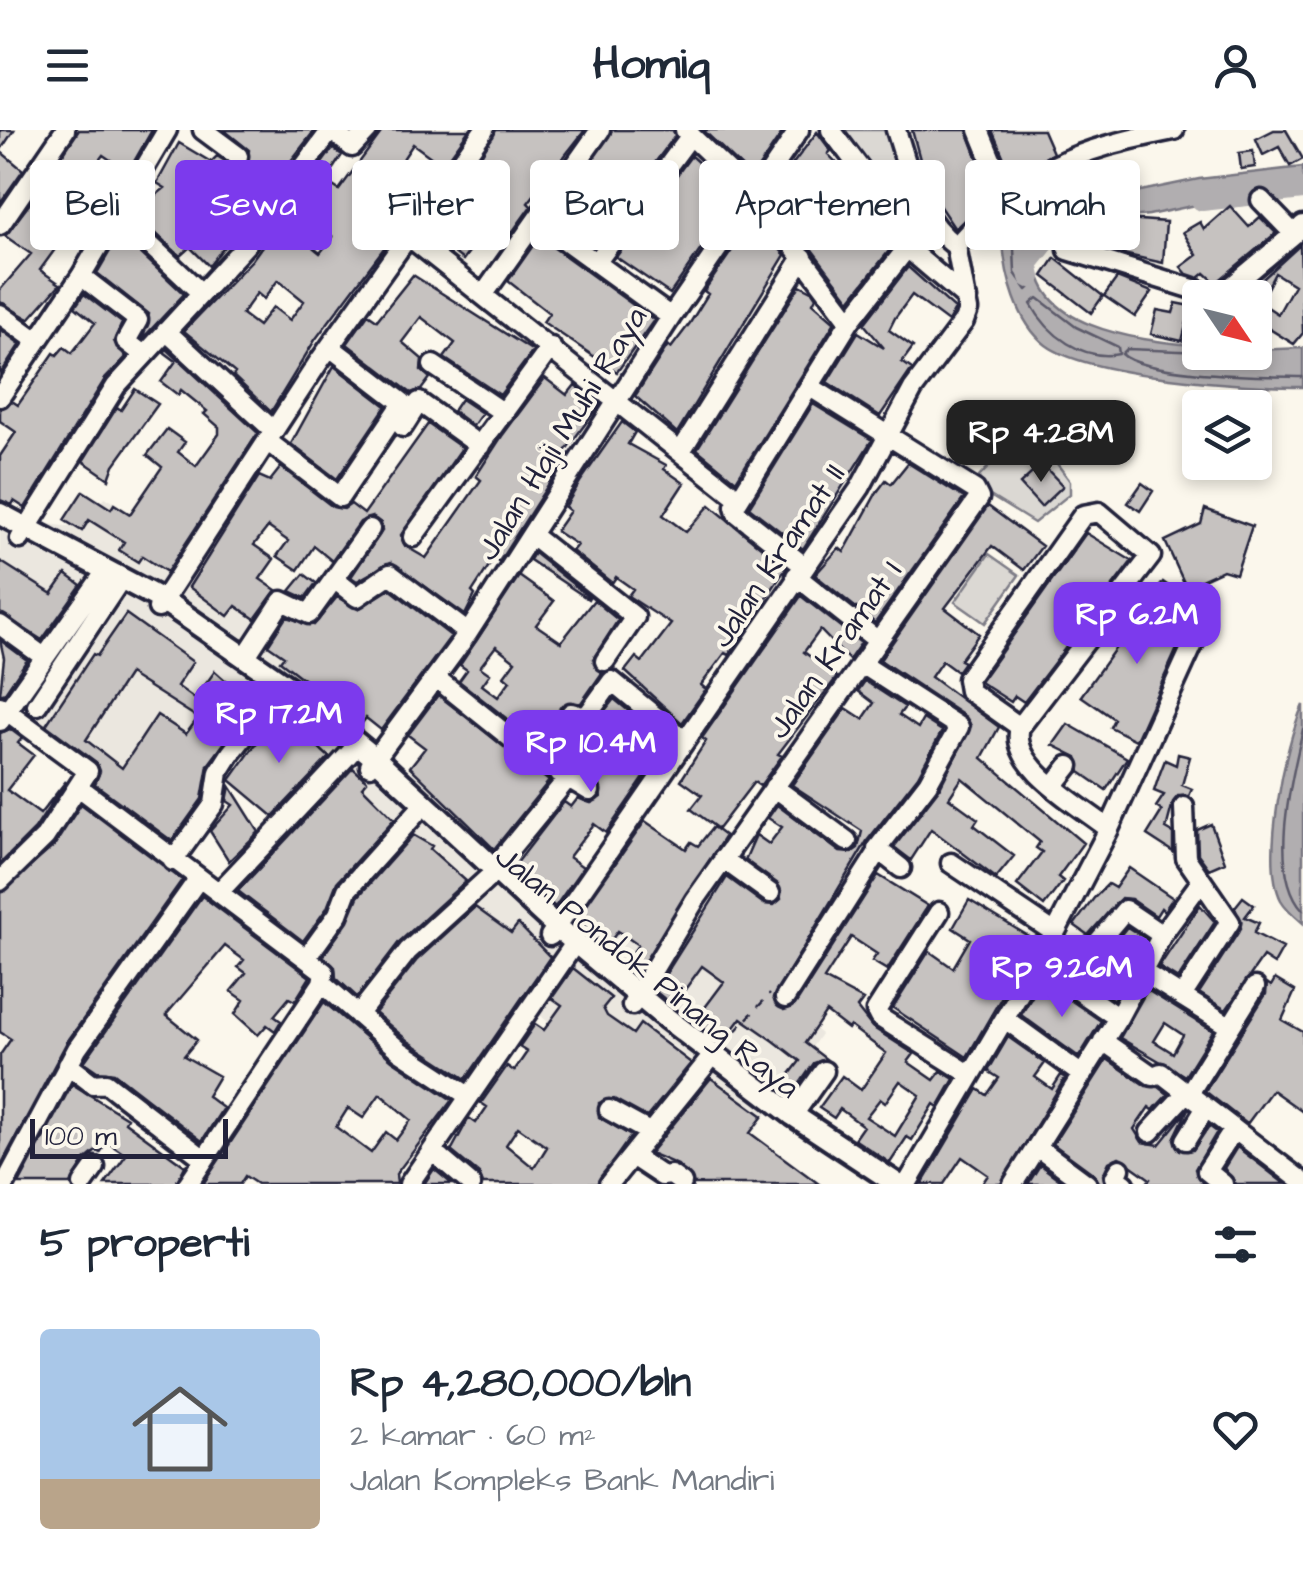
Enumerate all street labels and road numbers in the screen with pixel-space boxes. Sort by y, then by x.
street label: Jalan Haji Muhi Raya [466,298,659,569]
street label: Jalan Kramat II [701,456,853,654]
street label: Jalan Kramat I [758,553,910,745]
street label: Jalan Pondok Pinang Raya [485,835,809,1109]

